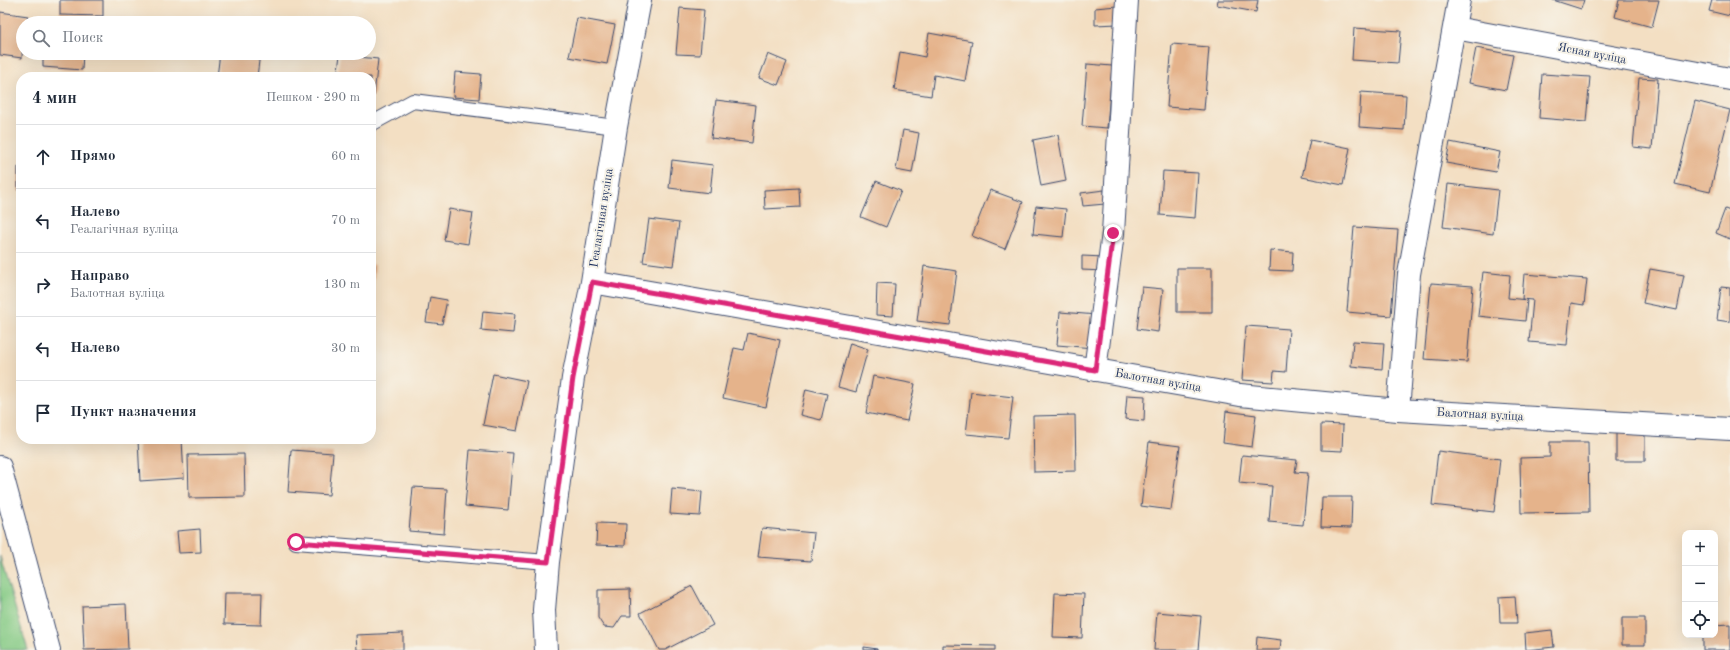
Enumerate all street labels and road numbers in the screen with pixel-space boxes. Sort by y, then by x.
street label: Ясная вуліца [1557,40,1628,67]
street label: Геалагічная вуліца [587,167,616,268]
street label: Балотная вуліца [1114,367,1202,395]
street label: Балотная вуліца [1436,406,1524,423]

